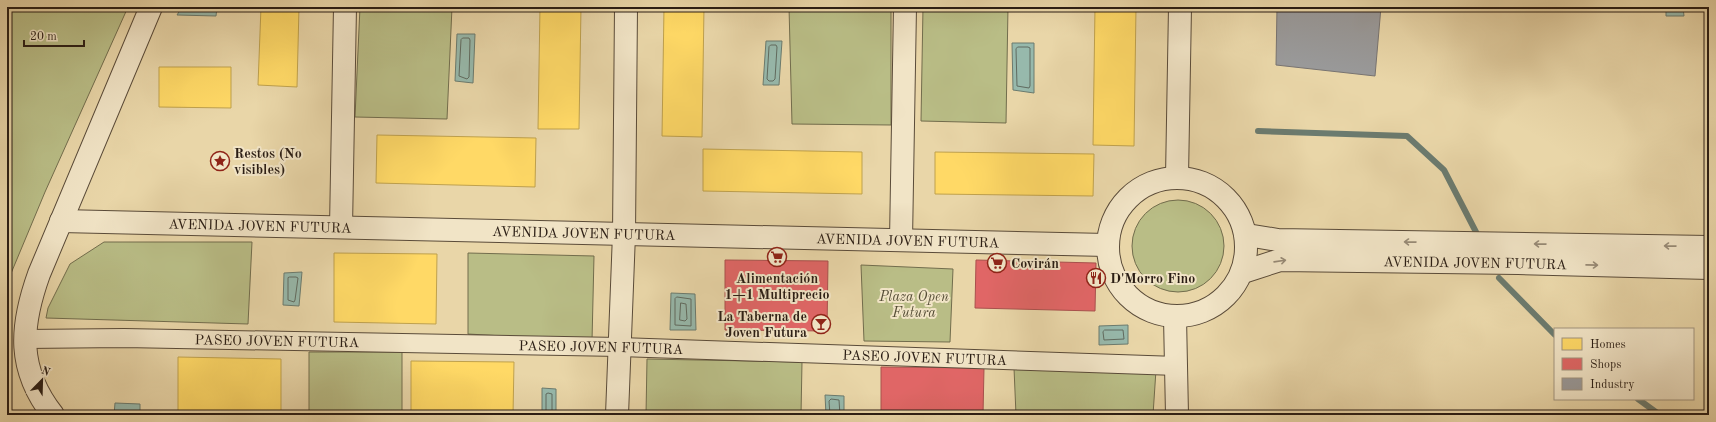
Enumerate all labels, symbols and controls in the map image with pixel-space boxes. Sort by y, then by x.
scale bar [24,22,84,48]
text: 20 m [30,31,57,43]
place label: Restos (No visibles) [234,147,302,177]
place icon: Restos (No visibles) [209,150,231,172]
street label: AVENIDA JOVEN FUTURA [168,217,352,236]
street label: AVENIDA JOVEN FUTURA [492,225,676,243]
street label: AVENIDA JOVEN FUTURA [816,232,1000,251]
one-way arrow [1404,238,1417,246]
one-way arrow [1534,240,1547,248]
one-way arrow [1664,242,1677,250]
supermarket icon: Alimentación 1+1 Multiprecio [766,246,788,268]
supermarket icon: Covirán [986,252,1008,274]
street label: AVENIDA JOVEN FUTURA [1383,255,1567,272]
place label: Covirán [1011,257,1059,271]
one-way arrow [1273,257,1286,265]
one-way arrow [1585,261,1598,269]
restaurant icon: D'Morro Fino [1085,267,1107,289]
place label: Alimentación 1+1 Multiprecio [724,272,830,302]
place label: D'Morro Fino [1110,272,1195,286]
park label: Plaza Open Futura [878,290,949,320]
place label: La Taberna de Joven Futura [717,310,807,340]
bar icon: La Taberna de Joven Futura [810,313,832,335]
legend [1554,328,1694,400]
street label: PASEO JOVEN FUTURA [194,333,360,350]
street label: PASEO JOVEN FUTURA [518,339,684,357]
text: Homes [1590,339,1626,351]
street label: PASEO JOVEN FUTURA [842,349,1008,368]
text: Shops [1590,359,1621,371]
north arrow [22,360,62,400]
text: N [39,365,52,379]
text: Industry [1590,379,1635,391]

